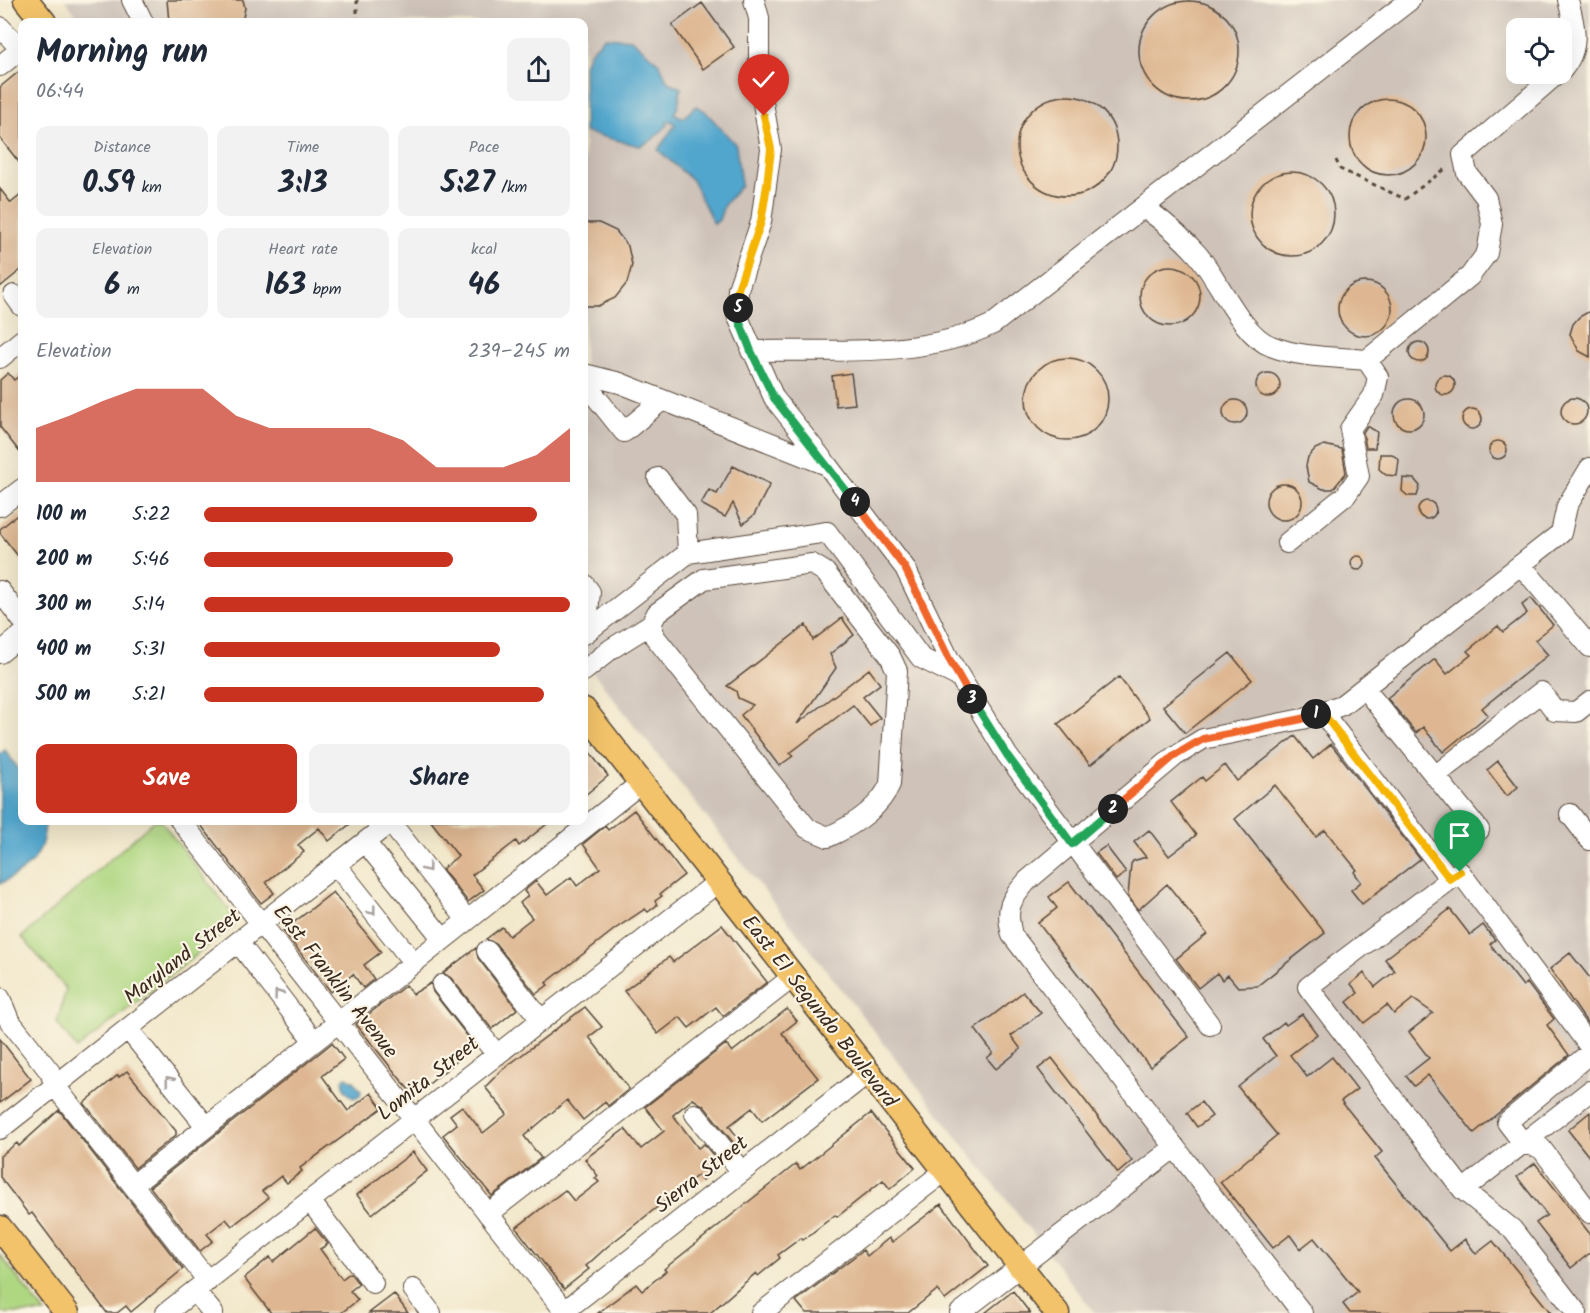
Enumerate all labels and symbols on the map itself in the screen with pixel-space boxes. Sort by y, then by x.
pin [738,54,789,116]
pin: 5 [723,293,753,323]
pin: 4 [840,487,870,517]
pin: 3 [957,684,987,714]
pin: 1 [1301,699,1331,729]
pin: 2 [1098,794,1128,824]
pin [1434,810,1485,872]
one-way arrow [419,862,430,873]
street label: East Franklin Avenue [264,898,406,1067]
street label: Maryland Street [117,900,250,1014]
one-way arrow [365,904,376,915]
street label: East El Segundo Boulevard [733,908,905,1116]
one-way arrow [274,990,285,1001]
street label: Lomita Street [371,1028,488,1130]
one-way arrow [165,1076,176,1087]
street label: Sierra Street [648,1127,757,1222]

